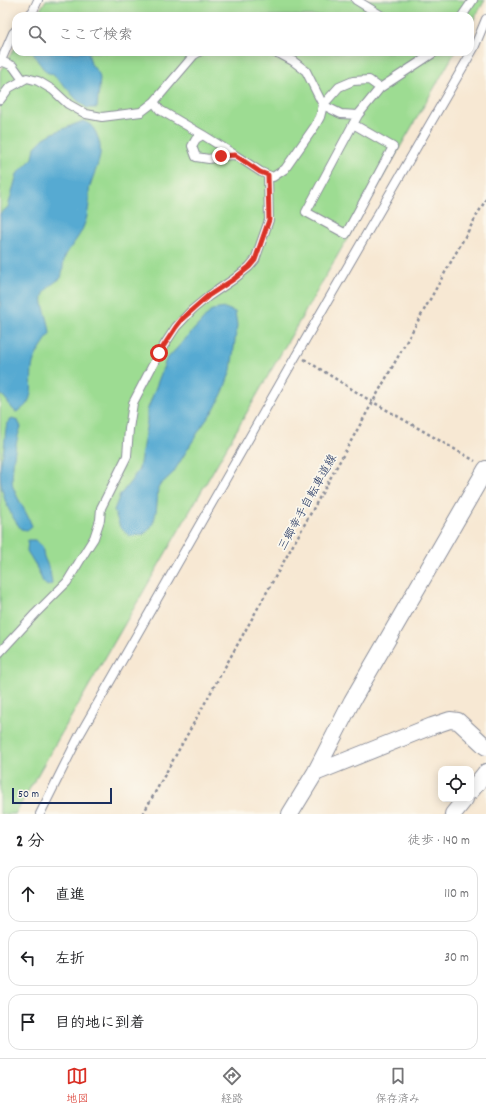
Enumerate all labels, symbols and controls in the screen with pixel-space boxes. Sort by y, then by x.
search box [12,12,474,56]
icon: search [26,23,48,45]
text: ここで検索 [58,25,133,47]
route end [212,147,230,165]
route start [150,344,168,362]
street label: 三郷幸手自転車道線 [275,451,342,554]
map controls [438,766,474,802]
button: locate [438,766,474,802]
scale bar [12,786,112,805]
text: 50 m [18,787,39,803]
text: 2 分 [16,831,44,855]
text: 徒歩 · 140 m [408,832,470,851]
icon: ahead [17,883,39,905]
text: 直進 [55,885,85,907]
text: 110 m [444,885,469,904]
icon: left [17,947,39,969]
text: 左折 [55,949,85,971]
text: 30 m [444,949,469,968]
icon: arrive [17,1011,39,1033]
text: 目的地に到着 [55,1013,145,1035]
tab: 地図 [66,1065,88,1108]
tab: 経路 [221,1065,243,1108]
tab: 保存済み [376,1065,420,1108]

